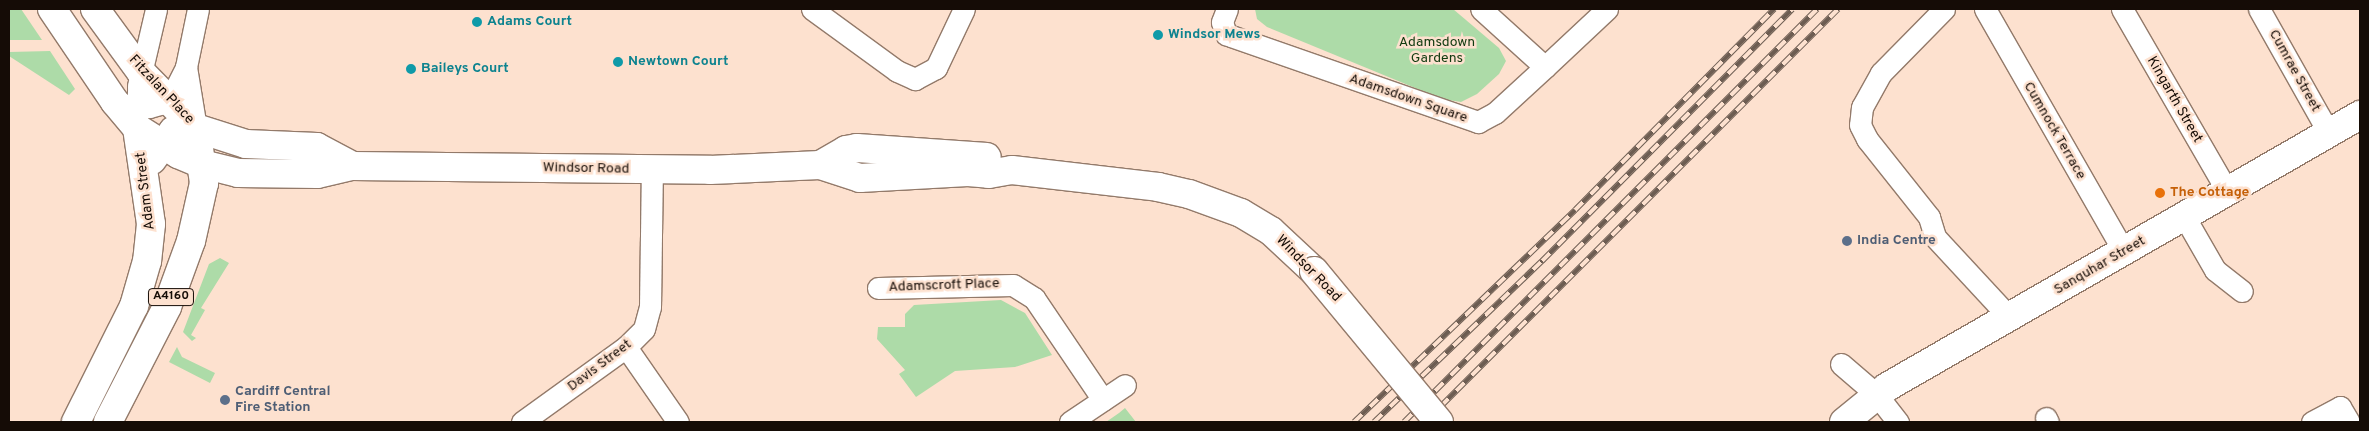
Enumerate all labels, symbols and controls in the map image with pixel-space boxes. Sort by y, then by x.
place label: Adams Court [487,14,572,30]
marker: Adams Court [471,16,483,28]
place label: Windsor Mews [1168,27,1260,43]
street label: Cumrae Street [2265,27,2323,115]
marker: Windsor Mews [1152,29,1164,41]
park label: Adamsdown Gardens [1399,35,1475,68]
street label: Fitzalan Place [125,52,197,128]
place label: Newtown Court [628,54,728,70]
street label: Kingarth Street [2143,54,2205,146]
marker: Newtown Court [612,56,624,68]
place label: Baileys Court [421,61,509,77]
marker: Baileys Court [405,63,417,75]
street label: Adamsdown Square [1347,71,1469,127]
street label: Cumnock Terrace [2019,79,2089,183]
street label: Adam Street [133,151,159,231]
street label: Windsor Road [543,160,629,178]
place label: The Cottage [2170,185,2249,201]
marker: The Cottage [2154,187,2166,199]
street label: Windsor Road [1272,232,1344,306]
place label: India Centre [1857,233,1936,249]
street label: Sanquhar Street [2051,233,2149,299]
marker: India Centre [1841,235,1853,247]
street label: Adamscroft Place [888,276,1000,296]
road number: A4160 [147,288,195,306]
street label: Davis Street [565,336,635,396]
place label: Cardiff Central Fire Station [235,384,330,417]
marker: Cardiff Central Fire Station [219,394,231,406]

